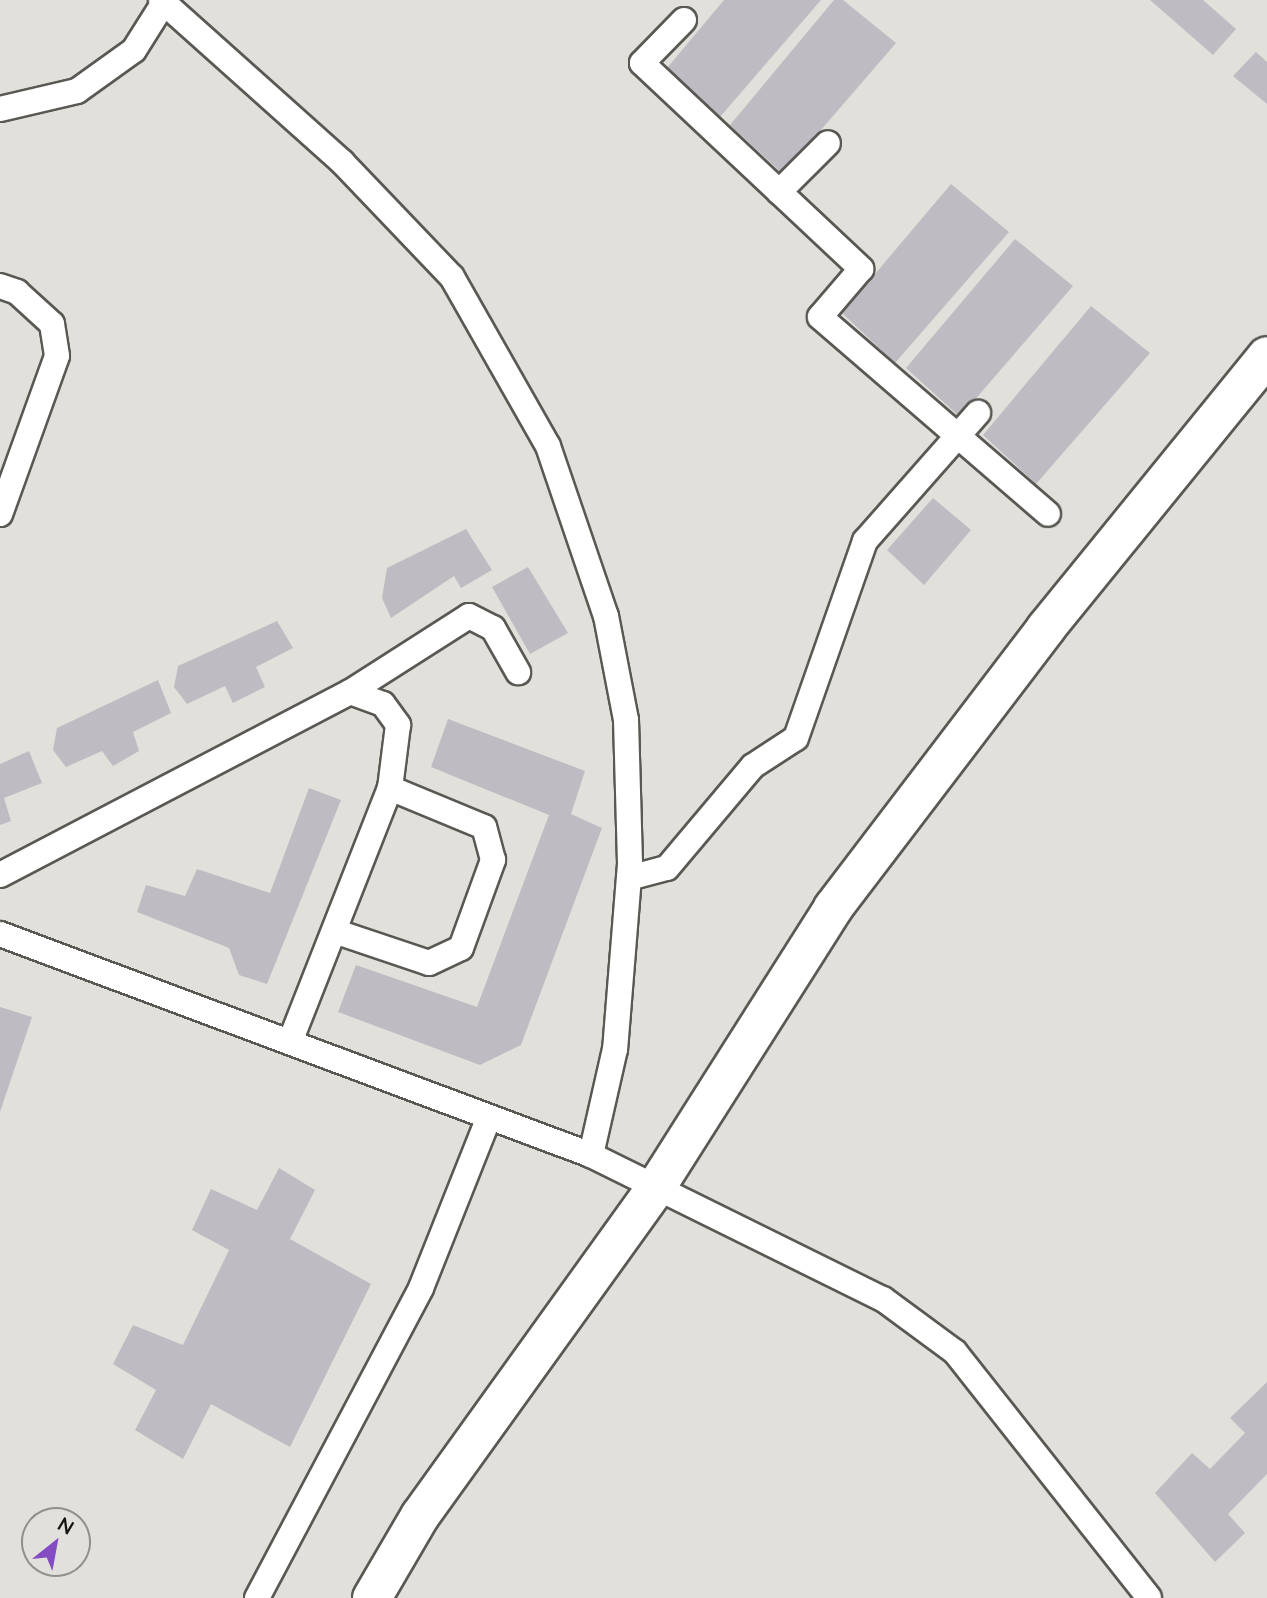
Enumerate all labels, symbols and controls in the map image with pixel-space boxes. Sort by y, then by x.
north arrow [21,1507,91,1577]
text: N [54,1512,78,1539]

